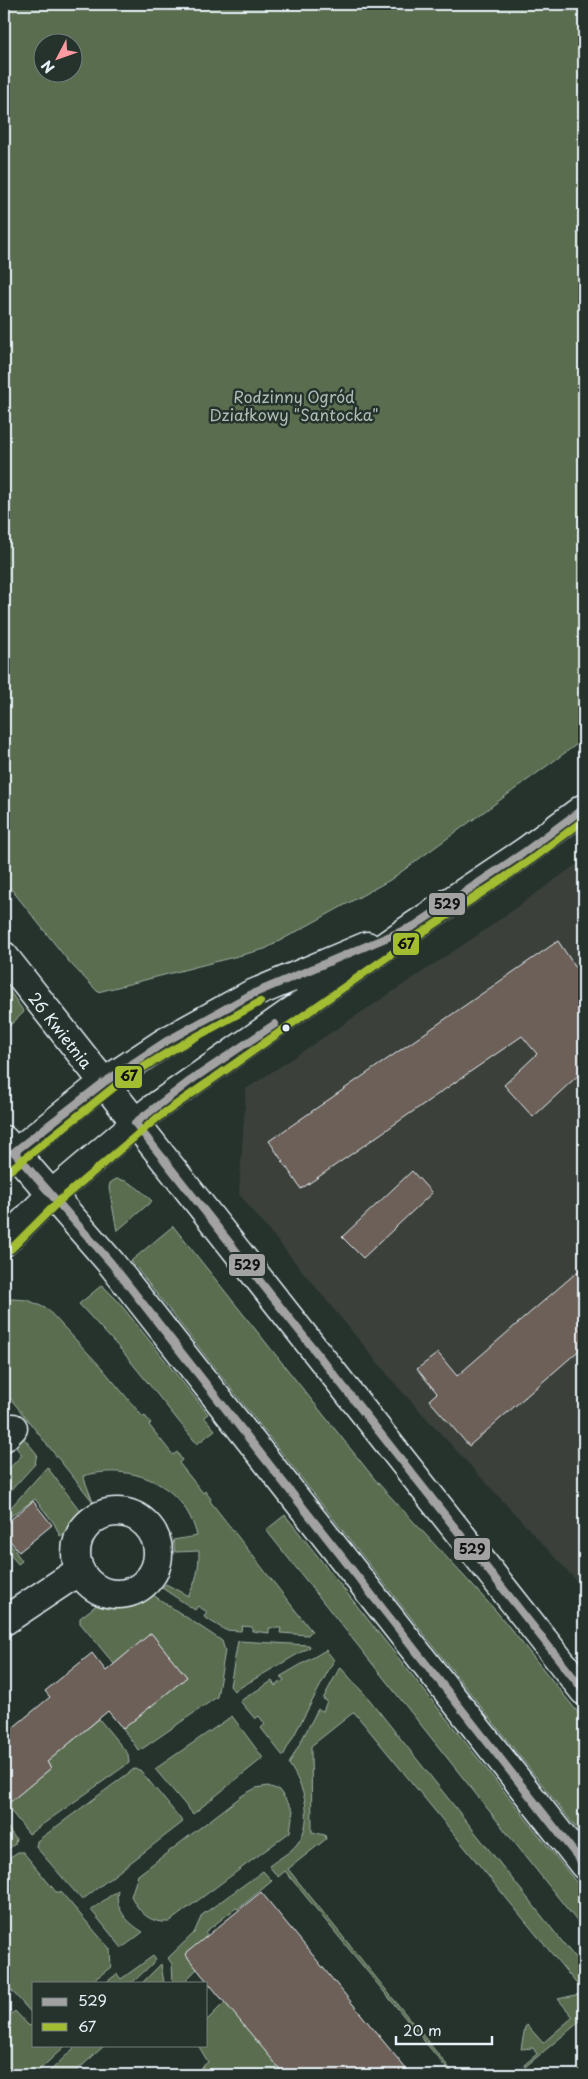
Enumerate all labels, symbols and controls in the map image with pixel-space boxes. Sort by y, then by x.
north arrow [32,32,82,82]
text: N [36,56,59,78]
park label: Rodzinny Ogród Działkowy "Santocka" [209,384,379,426]
line badge: 529 [428,892,466,916]
text: 529 [434,893,460,914]
line badge: 67 [392,932,420,956]
text: 67 [397,933,416,954]
street label: 26 Kwietnia [23,987,99,1074]
unlabelled marker [281,1023,291,1033]
line badge: 67 [114,1065,143,1089]
text: 67 [120,1065,139,1086]
line badge: 529 [228,1253,266,1277]
text: 529 [234,1254,260,1275]
line badge: 529 [453,1537,491,1561]
text: 529 [459,1538,485,1559]
legend [32,1982,208,2046]
text: 529 [78,1988,107,2011]
text: 67 [78,2014,97,2037]
scale bar [396,2014,492,2046]
text: 20 m [403,2018,442,2041]

